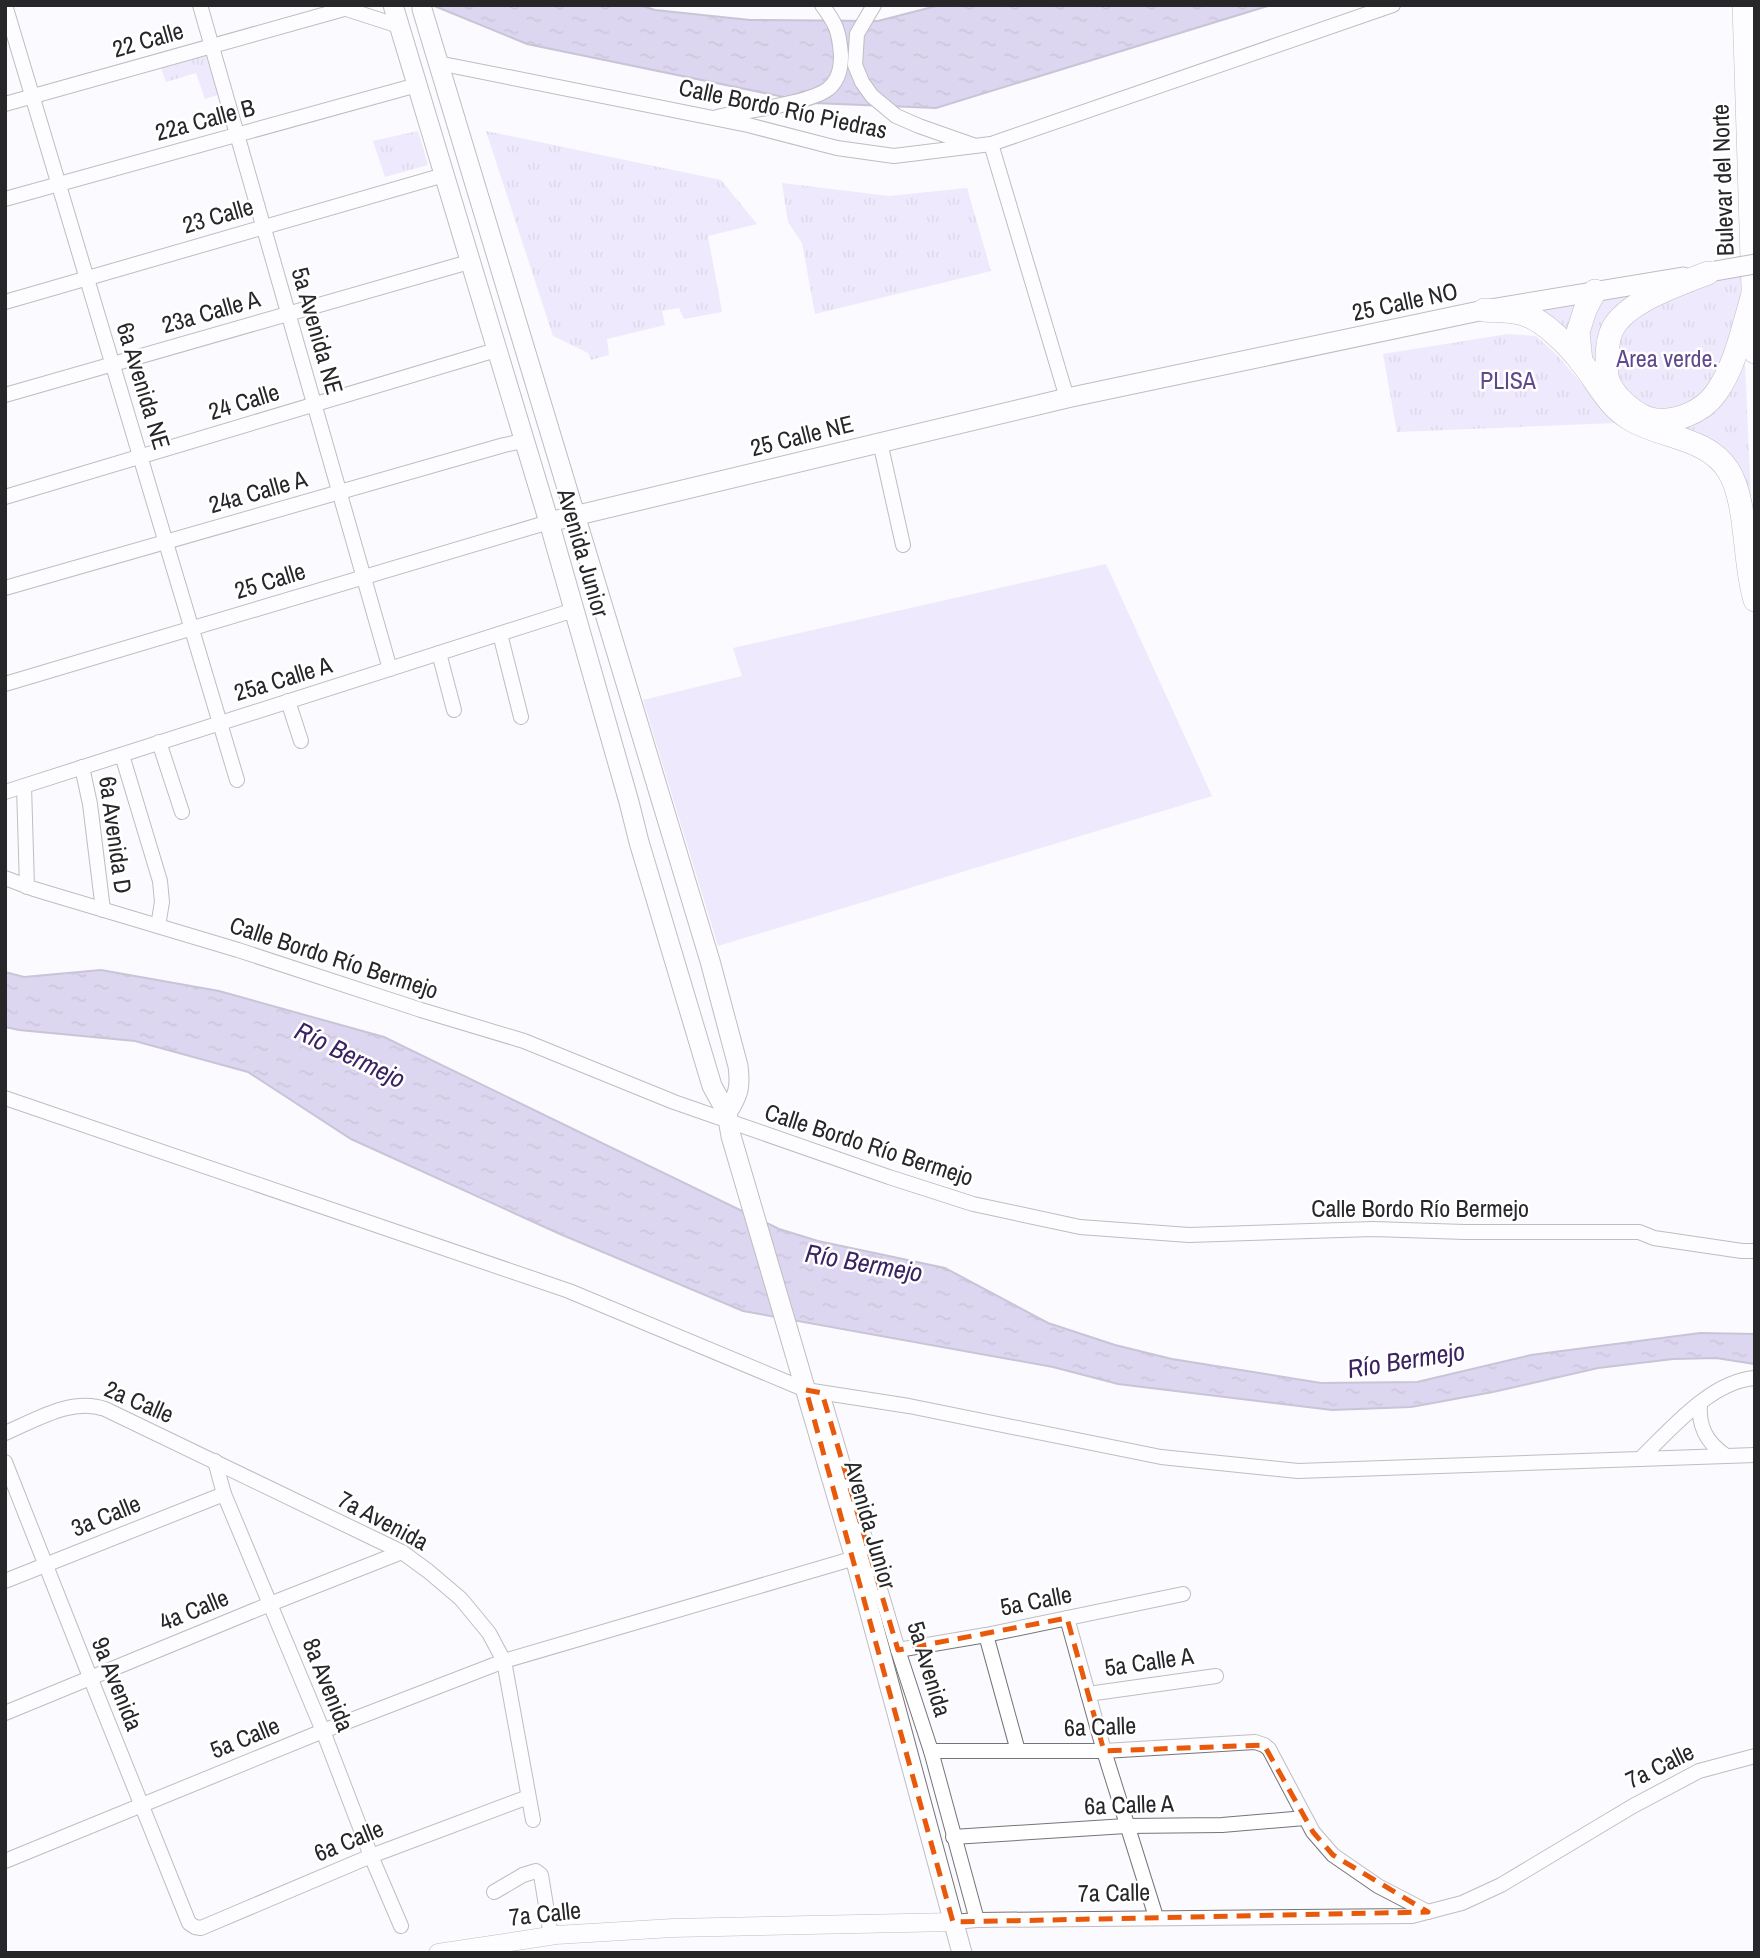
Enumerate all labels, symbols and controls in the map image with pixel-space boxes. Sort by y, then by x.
street label: 22 Calle [109,14,187,64]
street label: Calle Bordo Río Piedras [676,70,890,146]
street label: 22a Calle B [151,90,258,148]
street label: Bulevar del Norte [1703,103,1741,257]
street label: 23 Calle [179,190,257,240]
street label: 5a Avenida NE [285,263,351,398]
street label: 25 Calle NO [1349,274,1461,328]
street label: 23a Calle A [158,282,264,340]
street label: 6a Avenida NE [110,318,178,453]
park label: Area verde. [1615,342,1718,374]
park label: PLISA [1480,364,1537,396]
street label: 24 Calle [205,375,283,427]
street label: 25 Calle NE [747,407,857,463]
street label: 24a Calle A [205,462,311,520]
street label: Avenida Junior [550,484,618,621]
street label: 25 Calle [231,554,309,606]
street label: 25a Calle A [230,648,336,708]
street label: 6a Avenida D [92,774,140,895]
street label: Calle Bordo Río Bermejo [226,908,443,1006]
water label: Río Bermejo [289,1013,411,1096]
street label: Calle Bordo Río Bermejo [761,1095,978,1193]
street label: Calle Bordo Río Bermejo [1311,1192,1529,1224]
water label: Río Bermejo [803,1235,925,1290]
water label: Río Bermejo [1345,1333,1467,1386]
street label: 2a Calle [100,1372,179,1430]
street label: Avenida Junior [837,1456,905,1593]
street label: 7a Avenida [333,1483,434,1557]
street label: 3a Calle [66,1487,145,1543]
street label: 5a Calle [997,1577,1074,1623]
street label: 4a Calle [154,1581,233,1637]
street label: 5a Avenida [900,1617,960,1720]
street label: 9a Avenida [85,1632,151,1735]
street label: 8a Avenida [296,1633,362,1736]
street label: 5a Calle A [1102,1639,1196,1683]
street label: 5a Calle [205,1709,284,1765]
street label: 6a Calle [1063,1709,1137,1743]
street label: 7a Calle [1620,1735,1699,1795]
street label: 6a Calle A [1084,1786,1175,1822]
street label: 6a Calle [309,1812,388,1868]
street label: 7a Calle [1078,1875,1150,1909]
street label: 7a Calle [507,1893,582,1933]

